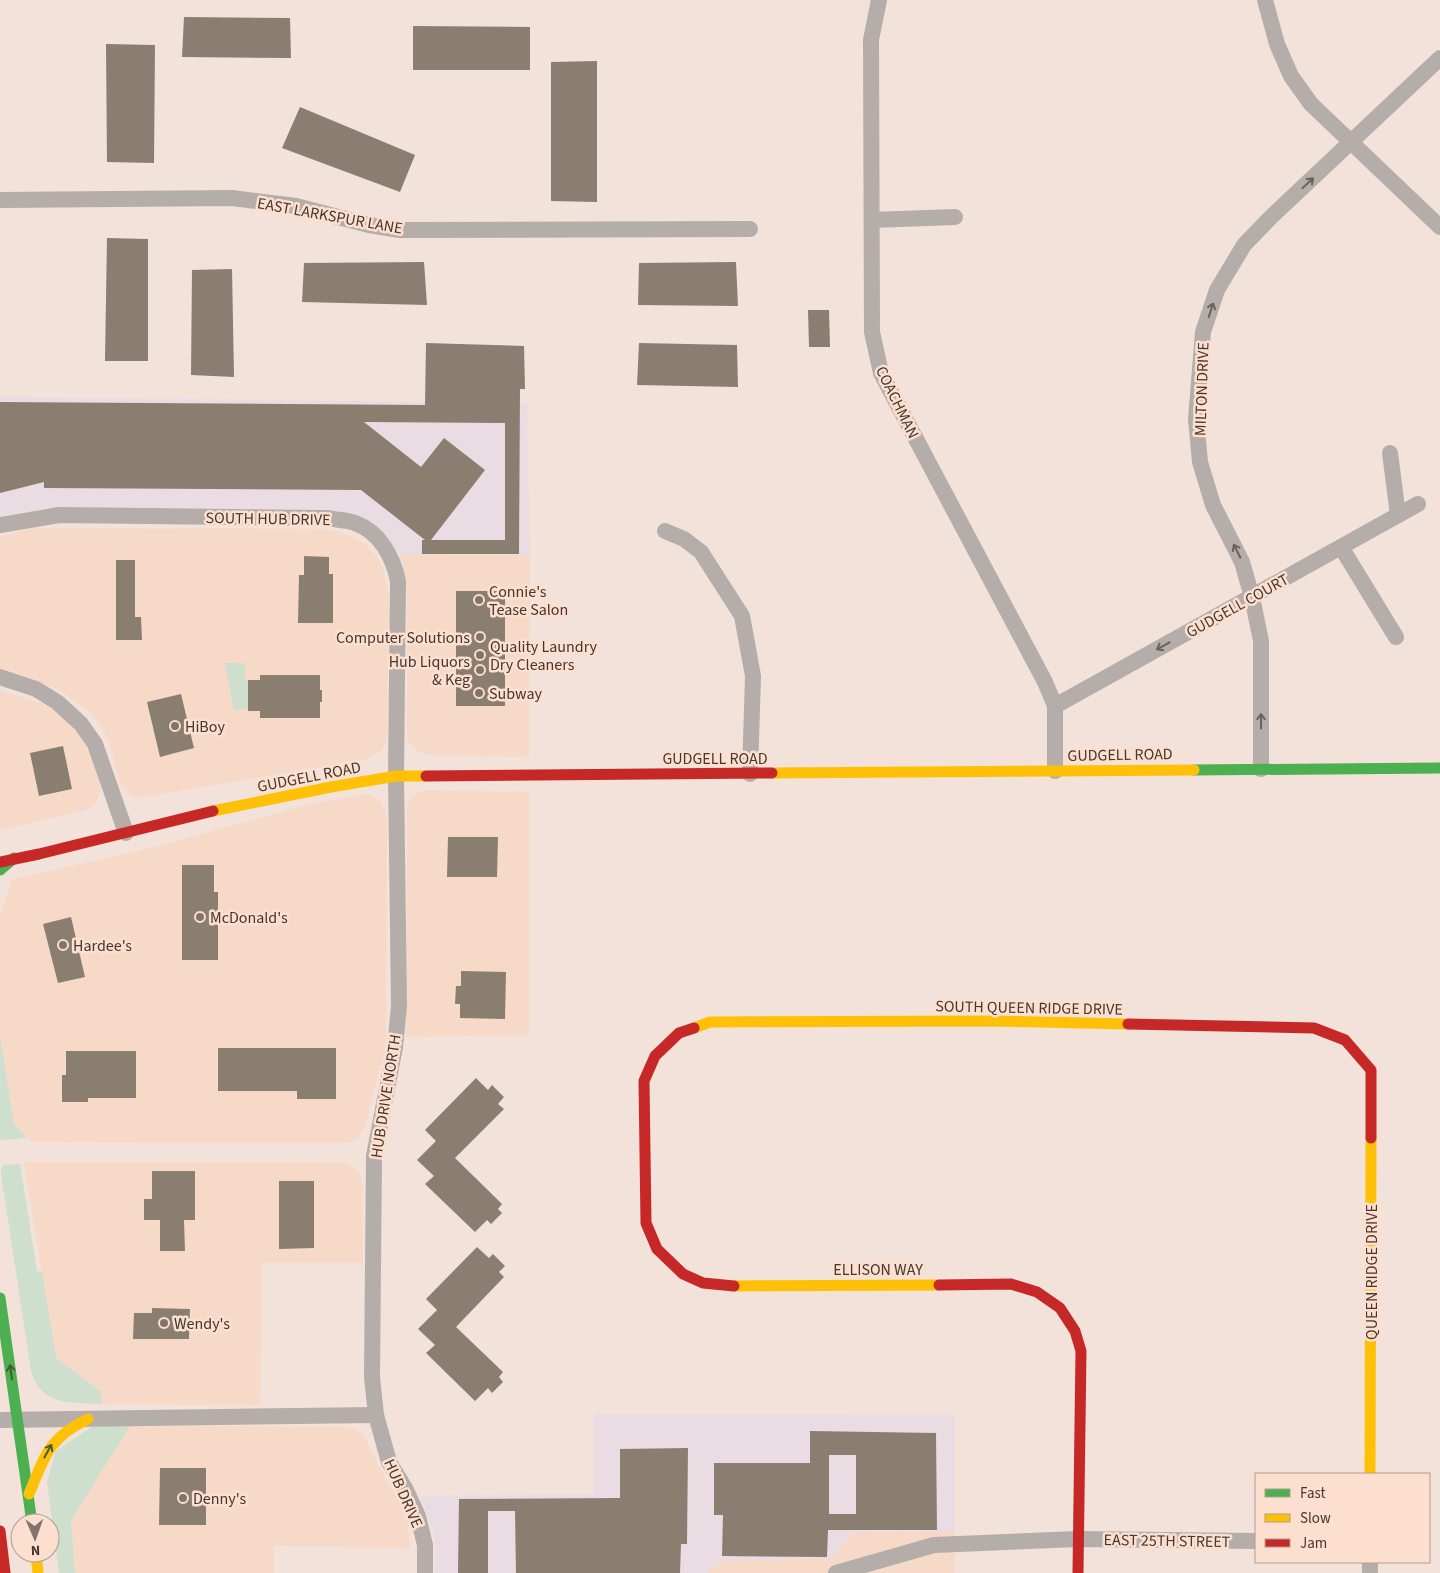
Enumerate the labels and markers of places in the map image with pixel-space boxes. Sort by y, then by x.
place label: Connie's Tease Salon [489,581,568,621]
marker: Connie's Tease Salon [473,594,485,606]
place label: Computer Solutions [336,627,470,649]
marker: Computer Solutions [474,631,486,643]
place label: Quality Laundry Dry Cleaners [490,636,598,676]
marker: Quality Laundry Dry Cleaners [474,649,486,661]
place label: Hub Liquors & Keg [389,651,470,691]
marker: Hub Liquors & Keg [474,664,486,676]
place label: Subway [489,683,542,705]
marker: Subway [473,687,485,699]
place label: HiBoy [185,716,225,738]
marker: HiBoy [169,720,181,732]
place label: McDonald's [210,907,288,929]
marker: McDonald's [194,911,206,923]
place label: Hardee's [73,935,132,957]
marker: Hardee's [57,939,69,951]
place label: Wendy's [174,1313,230,1335]
marker: Wendy's [158,1317,170,1329]
place label: Denny's [193,1488,246,1510]
marker: Denny's [177,1492,189,1504]

